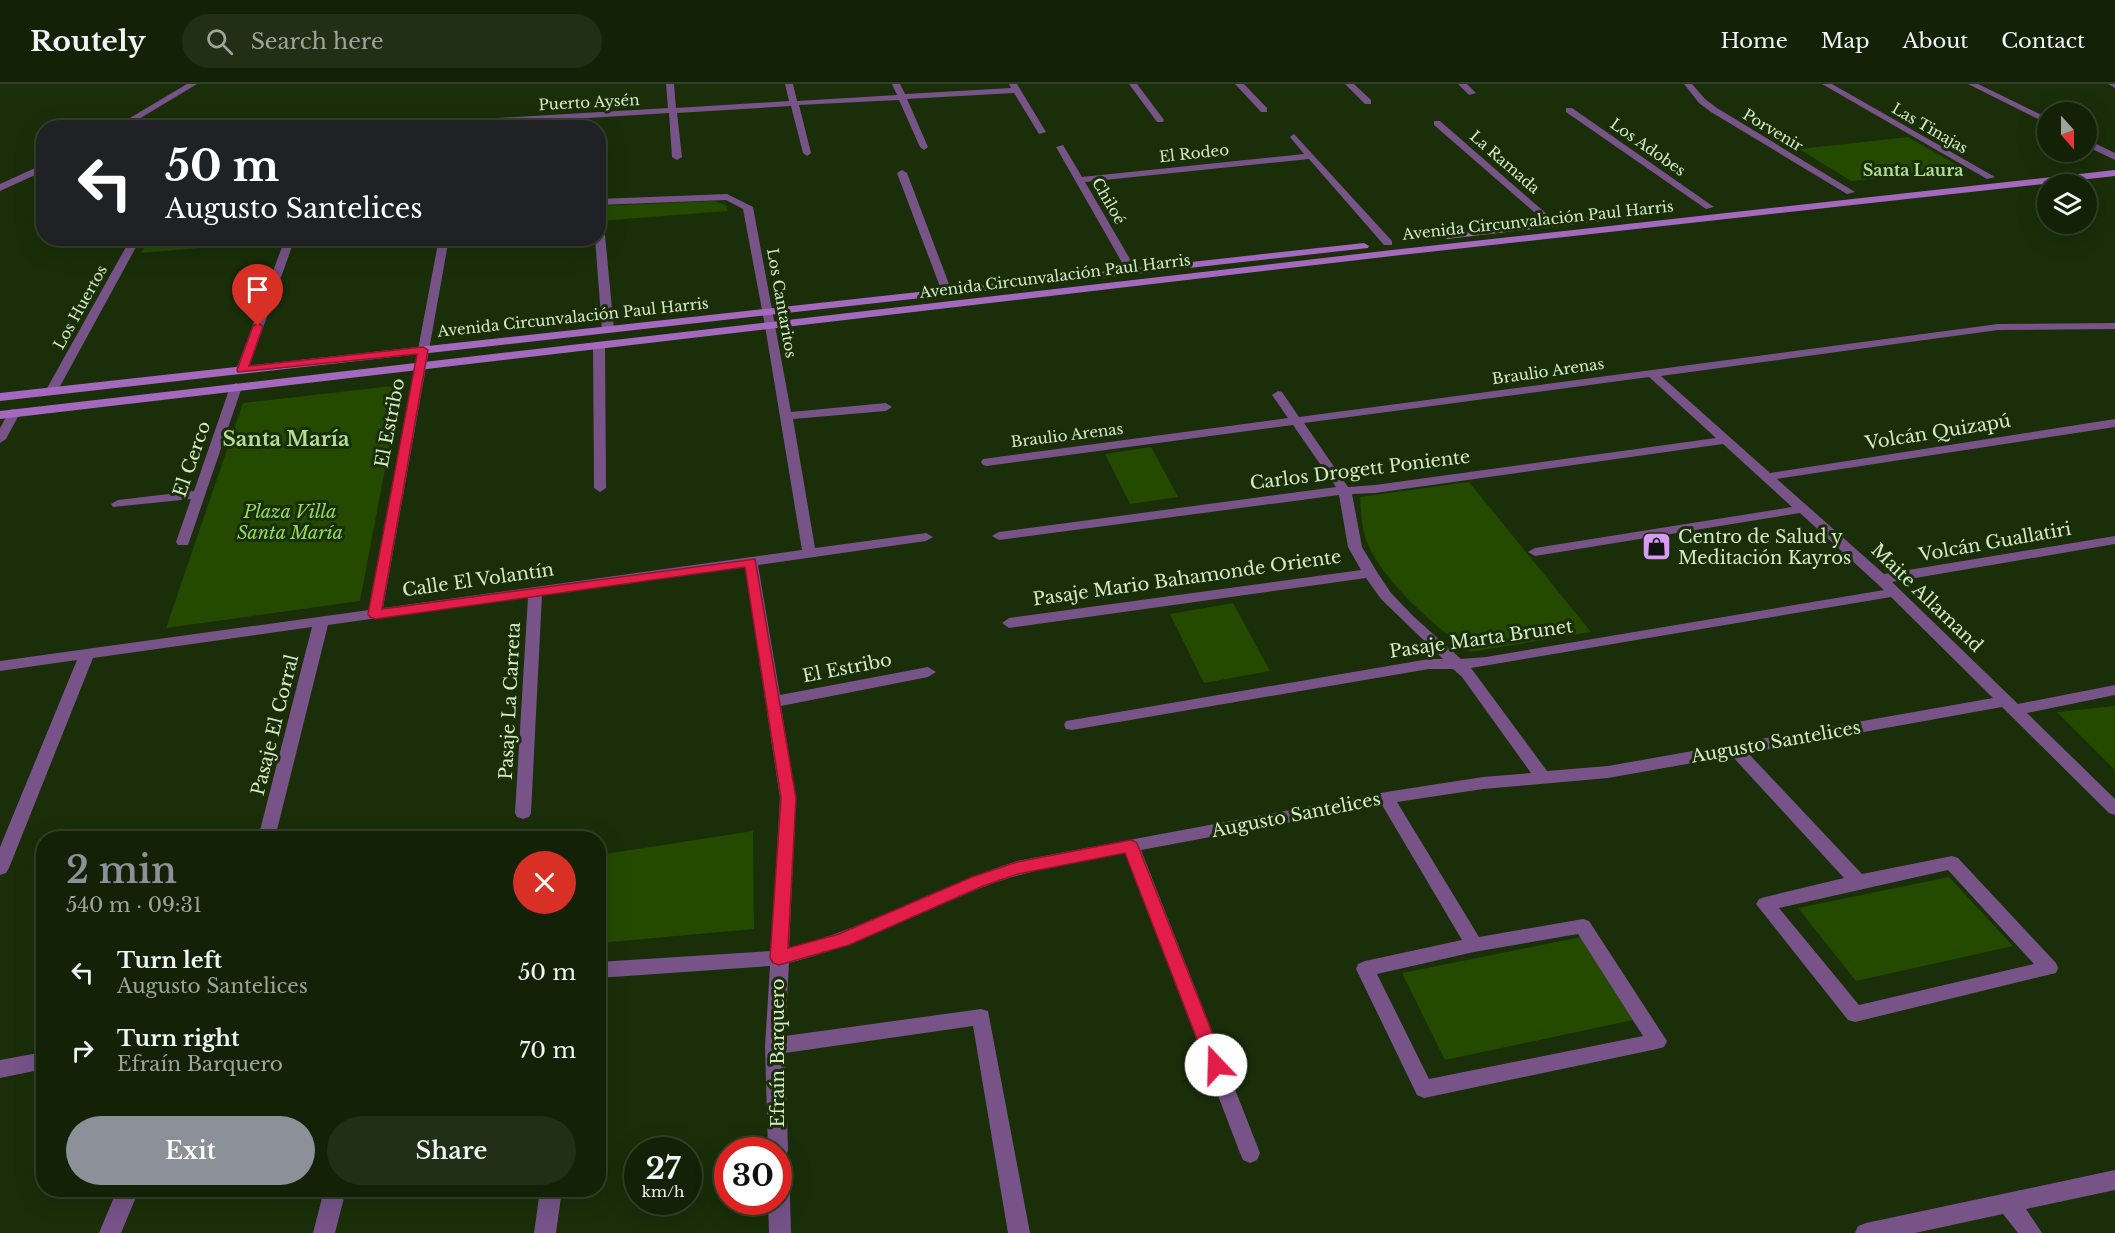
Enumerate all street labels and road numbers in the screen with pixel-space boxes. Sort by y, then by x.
street label: Puerto Aysén [538,90,640,114]
street label: Las Tinajas [1888,99,1972,158]
street label: Porvenir [1739,105,1807,156]
street label: Los Adobes [1607,114,1690,180]
street label: La Ramada [1466,127,1544,198]
street label: El Rodeo [1158,140,1230,166]
street label: Chiloé [1088,174,1130,228]
street label: Avenida Circunvalación Paul Harris [1400,196,1675,244]
street label: Los Cantaritos [763,247,801,360]
street label: Avenida Circunvalación Paul Harris [918,250,1192,302]
street label: Los Huertos [49,261,111,352]
street label: Avenida Circunvalación Paul Harris [435,293,710,341]
street label: Braulio Arenas [1491,354,1606,388]
street label: El Estribo [371,377,409,469]
street label: Volcán Quizapú [1863,410,2012,455]
street label: El Cerco [169,418,215,500]
street label: Braulio Arenas [1010,419,1124,451]
street label: Carlos Drogett Poniente [1249,446,1471,494]
street label: Volcán Guallatiri [1916,518,2073,566]
street label: Maite Allamand [1867,539,1987,657]
street label: Pasaje Mario Bahamonde Oriente [1031,545,1343,611]
street label: Calle El Volantín [401,558,555,602]
street label: Pasaje Marta Brunet [1388,615,1574,663]
street label: Pasaje La Carreta [495,622,525,780]
street label: El Estribo [801,649,893,687]
street label: Pasaje El Corral [247,652,303,798]
street label: Augusto Santelices [1689,716,1862,768]
street label: Augusto Santelices [1209,788,1382,842]
street label: Efraín Barquero [767,978,789,1128]

